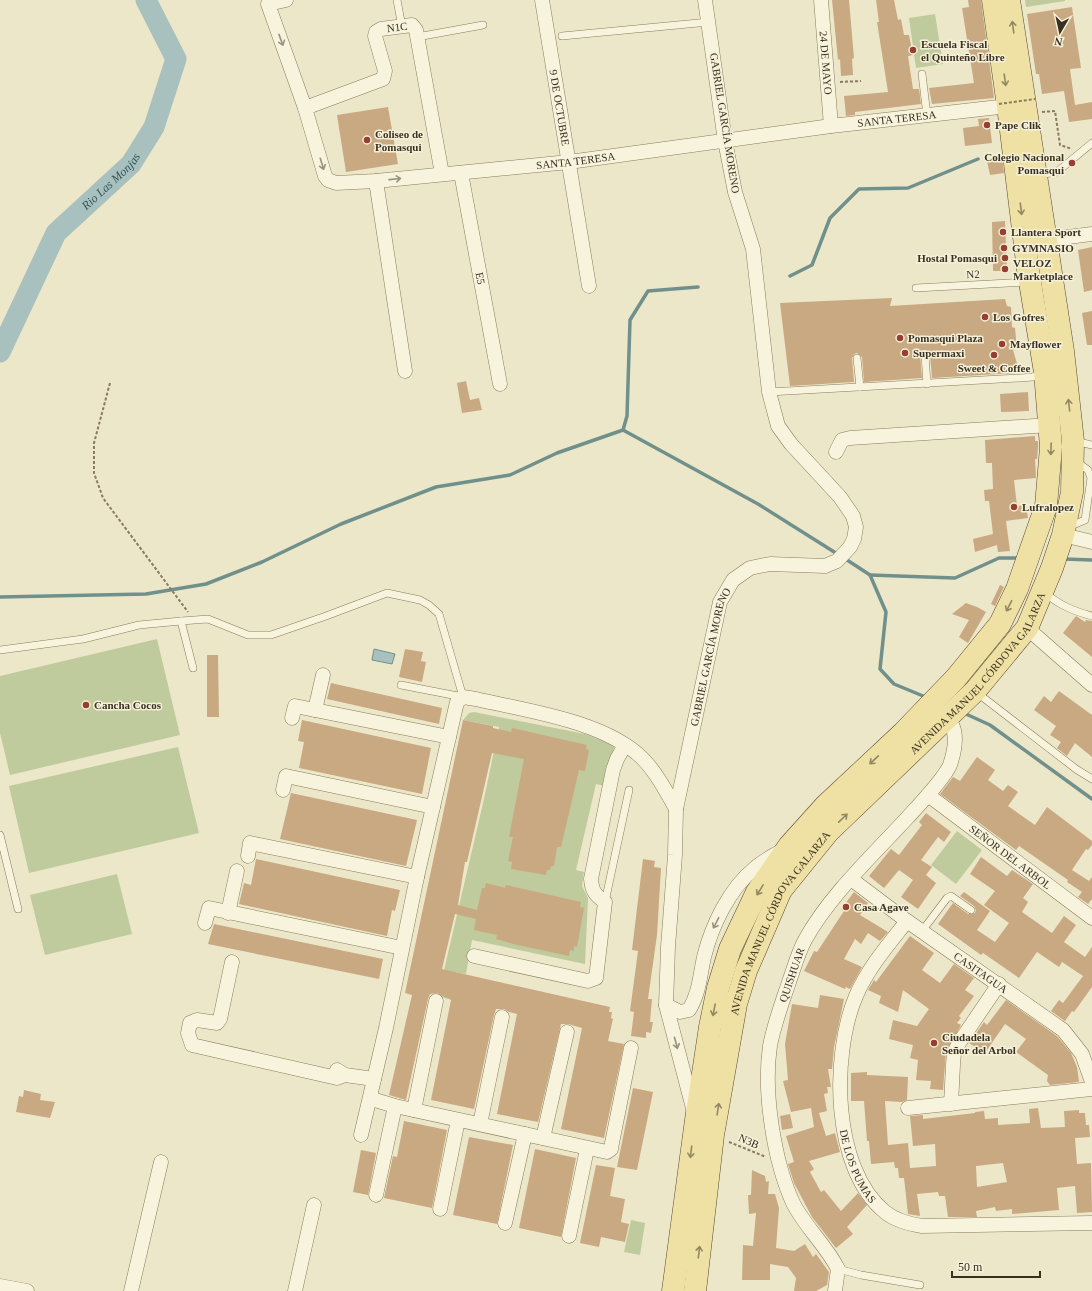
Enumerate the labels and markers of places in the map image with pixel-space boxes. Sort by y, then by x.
place label: Escuela Fiscal el Quinteño Libre [921,38,1005,63]
marker: Escuela Fiscal el Quinteño Libre [908,45,918,55]
place label: Pape Clik [995,119,1042,131]
marker: Pape Clik [982,120,992,130]
place label: Coliseo de Pomasqui [375,128,423,153]
marker: Coliseo de Pomasqui [362,135,372,145]
place label: Colegio Nacional Pomasqui [984,151,1064,176]
marker: Colegio Nacional Pomasqui [1067,158,1077,168]
place label: Llantera Sport [1011,226,1081,238]
marker: Llantera Sport [998,227,1008,237]
place label: GYMNASIO [1012,242,1074,254]
marker: GYMNASIO [999,243,1009,253]
place label: Hostal Pomasqui [917,252,997,264]
marker: Hostal Pomasqui [1000,253,1010,263]
place label: VELOZ Marketplace [1013,257,1073,282]
marker: VELOZ Marketplace [1000,264,1010,274]
place label: Los Gofres [993,311,1045,323]
marker: Los Gofres [980,312,990,322]
place label: Pomasqui Plaza [908,332,983,344]
marker: Pomasqui Plaza [895,333,905,343]
place label: Mayflower [1010,338,1061,350]
marker: Mayflower [997,339,1007,349]
place label: Supermaxi [913,347,964,359]
marker: Supermaxi [900,348,910,358]
marker: Sweet & Coffee [989,350,999,360]
place label: Sweet & Coffee [958,362,1030,374]
place label: Lufralopez [1022,501,1074,513]
marker: Lufralopez [1009,502,1019,512]
place label: Cancha Cocos [94,699,162,711]
marker: Cancha Cocos [81,700,91,710]
place label: Casa Agave [854,901,909,913]
marker: Casa Agave [841,902,851,912]
place label: Ciudadela Señor del Arbol [942,1031,1016,1056]
marker: Ciudadela Señor del Arbol [929,1038,939,1048]

